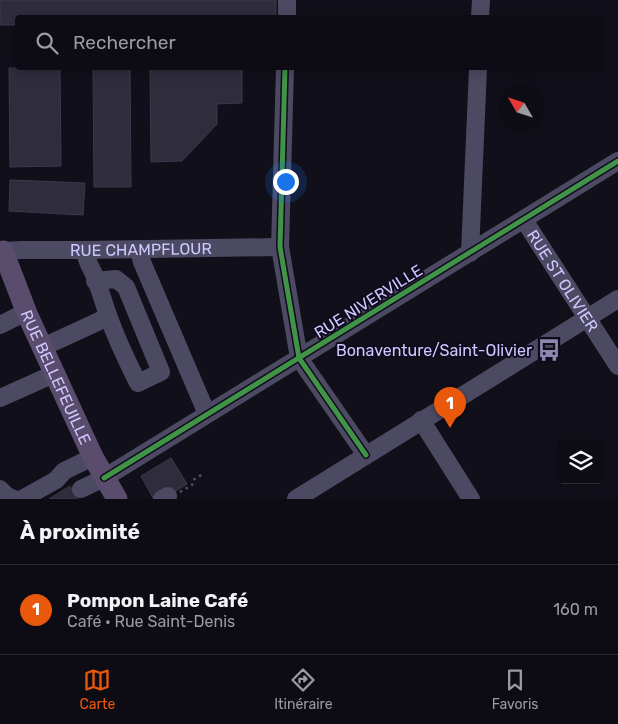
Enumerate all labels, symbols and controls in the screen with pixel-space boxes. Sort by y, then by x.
search box [15,15,603,70]
icon: search [33,29,61,57]
text: Rechercher [73,31,176,54]
north arrow [498,85,543,130]
your location [273,169,299,195]
street label: RUE ST OLIVIER [523,226,602,335]
street label: RUE CHAMPFLOUR [70,239,212,260]
street label: RUE NIVERVILLE [311,261,426,342]
street label: RUE BELLEFEUILLE [17,307,95,447]
bus stop icon: Bonaventure/Saint-Olivier [536,337,562,363]
place label: Bonaventure/Saint-Olivier [336,341,532,360]
pin: 1 [434,387,466,428]
map controls [558,439,603,484]
button: layers [558,439,603,484]
text: À proximité [20,519,140,544]
text: Pompon Laine Café [67,589,248,612]
text: 1 [32,600,40,619]
text: 160 m [553,600,598,619]
text: Café · Rue Saint-Denis [67,612,235,631]
tab: Carte [80,666,115,713]
tab: Itinéraire [274,666,333,713]
tab: Favoris [492,666,538,713]

